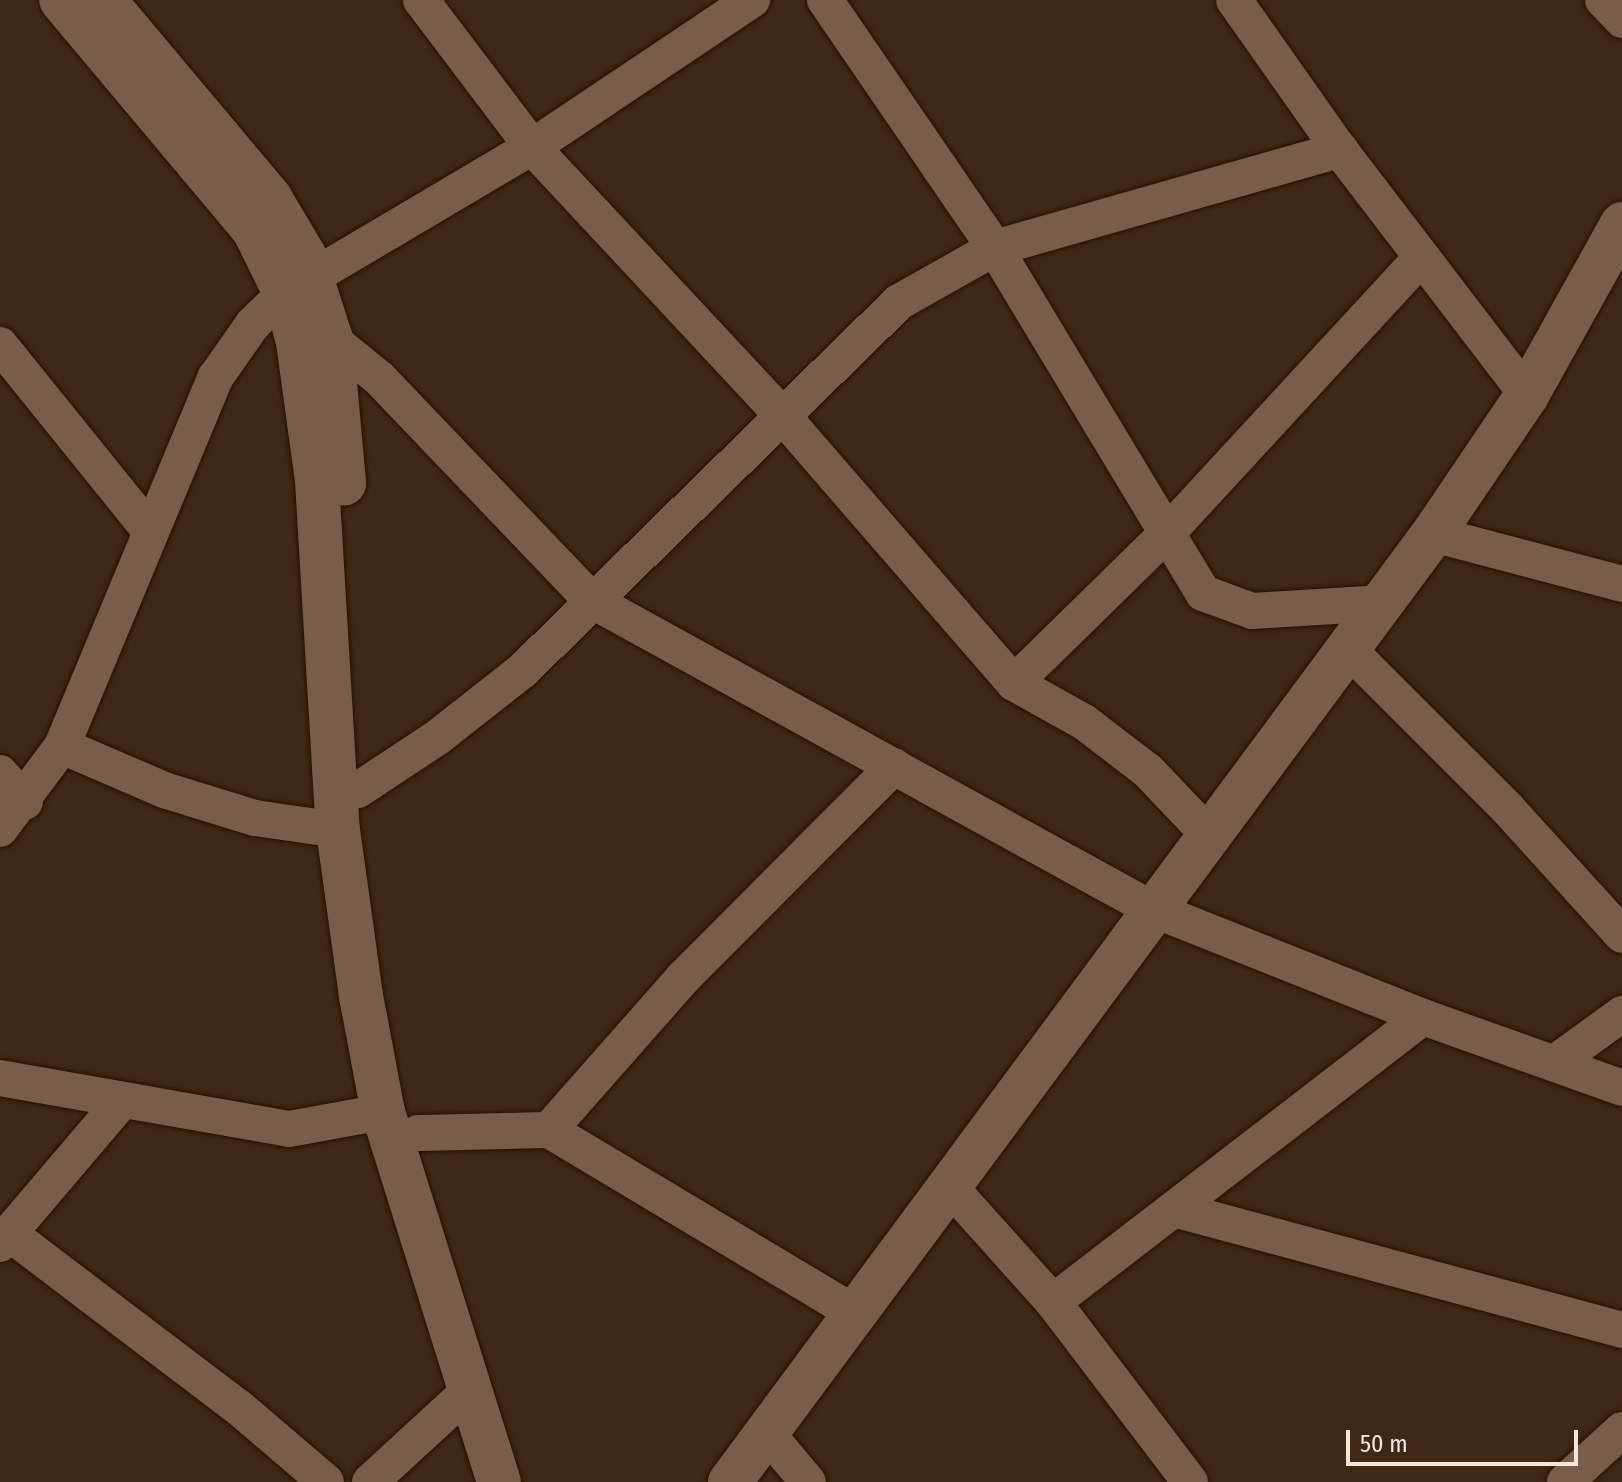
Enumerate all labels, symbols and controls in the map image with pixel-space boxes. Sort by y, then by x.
scale bar [1350,1414,1582,1464]
text: 50 m [1360,1430,1408,1458]

